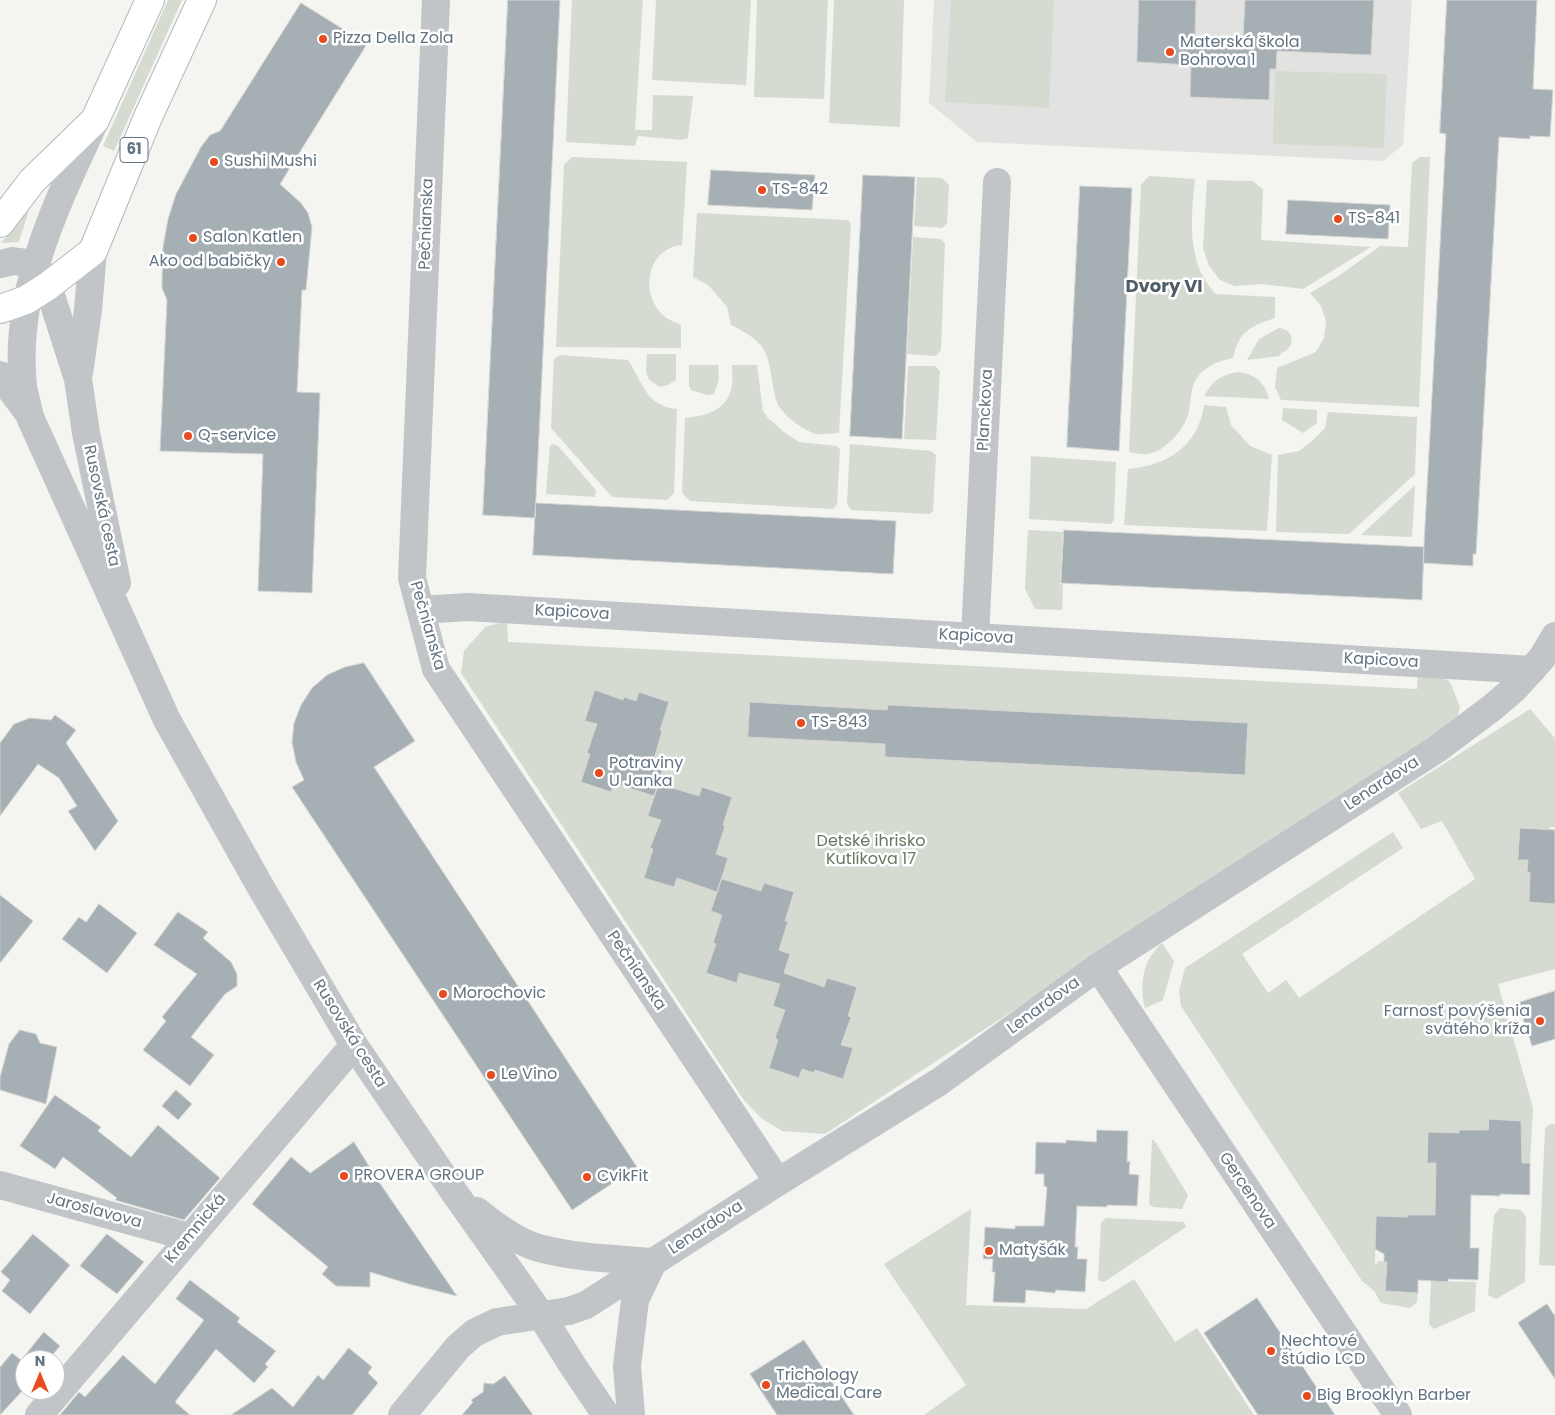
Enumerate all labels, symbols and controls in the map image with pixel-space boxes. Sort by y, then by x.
place label: Pizza Della Zola [333,29,454,49]
marker: Pizza Della Zola [317,33,329,45]
place label: Materská škola Bohrova 1 [1180,33,1300,71]
marker: Materská škola Bohrova 1 [1164,46,1176,58]
road number: 61 [120,138,148,162]
place label: Sushi Mushi [224,152,317,172]
marker: Sushi Mushi [208,156,220,168]
street label: Pečnianska [416,178,438,270]
place label: TS-842 [772,180,828,200]
marker: TS-842 [756,184,768,196]
place label: TS-841 [1348,209,1400,229]
marker: TS-841 [1332,213,1344,225]
place label: Salon Katlen [203,228,302,248]
marker: Salon Katlen [187,232,199,244]
place label: Ako od babičky [149,252,271,272]
marker: Ako od babičky [275,256,287,268]
district label: Dvory VI [1125,276,1203,298]
street label: Planckova [974,368,998,452]
place label: Q-service [198,426,276,446]
marker: Q-service [182,430,194,442]
street label: Rusovská cesta [79,443,123,569]
street label: Pečnianska [405,579,449,673]
street label: Kapicova [534,601,610,625]
street label: Kapicova [938,625,1014,649]
street label: Kapicova [1343,649,1419,673]
place label: TS-843 [811,713,867,733]
marker: TS-843 [795,717,807,729]
street label: Lenardova [1341,753,1423,815]
place label: Potraviny U Janka [609,754,683,792]
marker: Potraviny U Janka [593,767,605,779]
park label: Detské ihrisko Kutlíkova 17 [817,832,925,870]
street label: Pečnianska [602,928,670,1014]
street label: Lenardova [1004,973,1084,1039]
street label: Rusovská cesta [308,976,390,1092]
place label: Morochovic [453,984,546,1004]
marker: Morochovic [437,988,449,1000]
place label: Farnosť povýšenia svätého kríža [1384,1002,1530,1040]
marker: Farnosť povýšenia svätého kríža [1534,1015,1546,1027]
place label: Le Vino [501,1065,557,1085]
marker: Le Vino [485,1069,497,1081]
street label: Gercenova [1214,1149,1280,1233]
place label: PROVERA GROUP [354,1166,484,1186]
place label: CvikFit [597,1167,648,1187]
marker: PROVERA GROUP [338,1170,350,1182]
marker: CvikFit [581,1171,593,1183]
street label: Jaroslavova [44,1189,144,1233]
street label: Kremnická [161,1190,231,1268]
street label: Lenardova [665,1197,747,1259]
place label: Matyšák [999,1241,1066,1261]
marker: Matyšák [983,1245,995,1257]
place label: Nechtové štúdio LCD [1281,1332,1365,1370]
marker: Nechtové štúdio LCD [1265,1345,1277,1357]
north arrow [15,1350,65,1400]
text: N [35,1351,45,1371]
place label: Trichology Medical Care [776,1366,882,1404]
marker: Trichology Medical Care [760,1379,772,1391]
place label: Big Brooklyn Barber [1317,1386,1471,1406]
marker: Big Brooklyn Barber [1301,1390,1313,1402]

